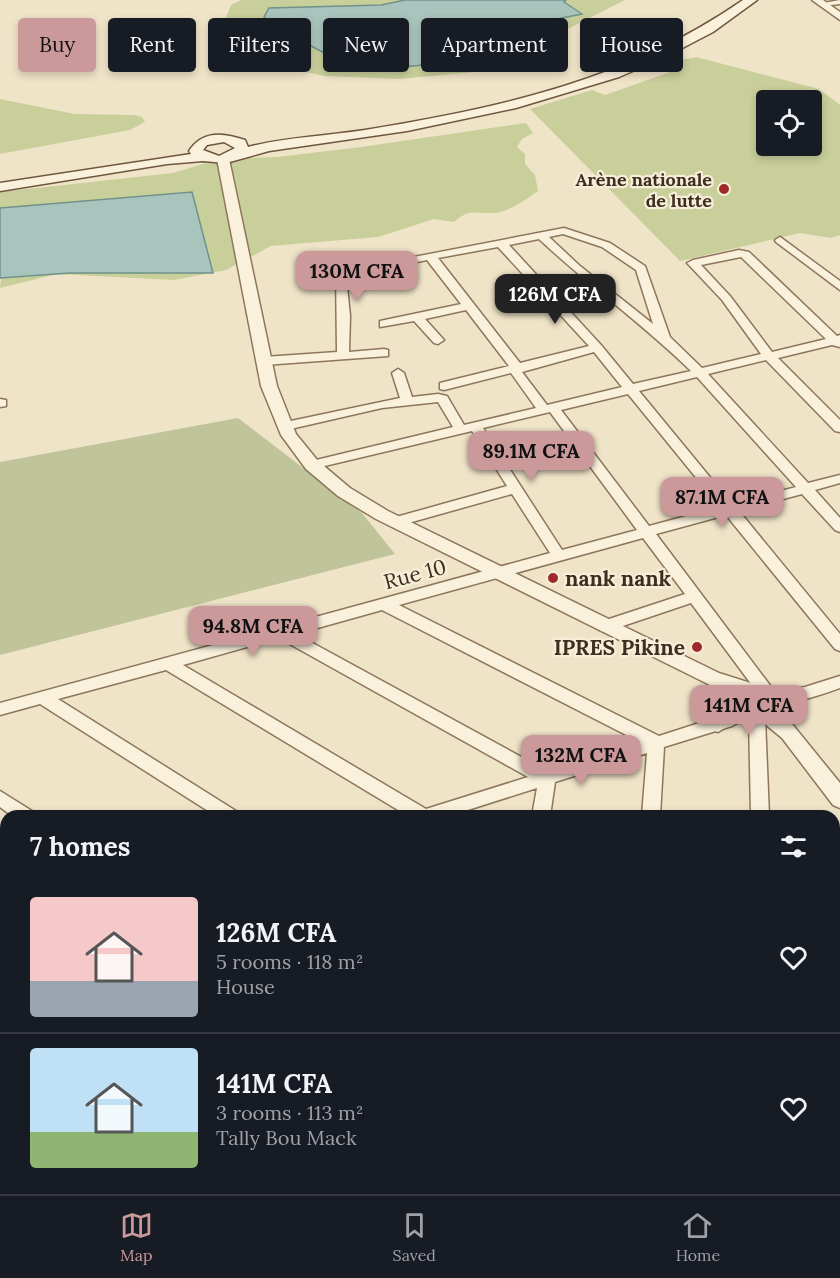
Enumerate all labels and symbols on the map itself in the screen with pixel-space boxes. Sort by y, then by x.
place label: Arène nationale de lutte [575,168,712,212]
marker: Arène nationale de lutte [717,182,731,196]
pin: 130M CFA [295,251,419,302]
pin: 126M CFA [493,274,617,325]
pin: 89.1M CFA [462,431,600,482]
pin: 87.1M CFA [653,477,791,528]
street label: Rue 10 [381,553,449,595]
place label: nank nank [565,565,672,592]
marker: nank nank [546,571,560,585]
pin: 94.8M CFA [184,606,322,657]
place label: IPRES Pikine [554,634,685,661]
marker: IPRES Pikine [690,640,704,654]
pin: 141M CFA [687,685,811,736]
pin: 132M CFA [519,735,643,786]

